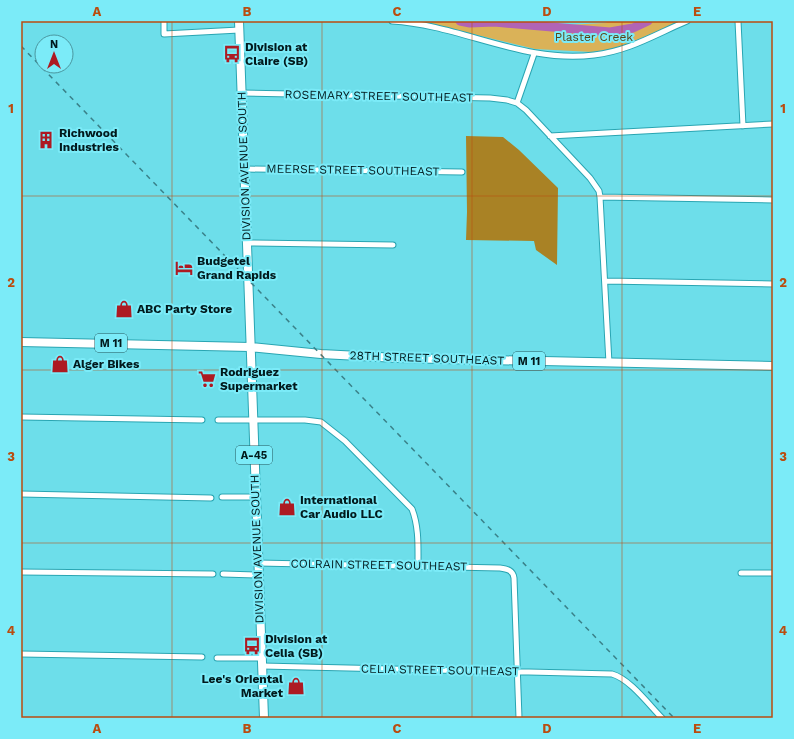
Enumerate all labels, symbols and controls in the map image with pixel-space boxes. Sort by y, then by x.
text: A [93,4,102,19]
text: B [243,4,252,19]
text: C [393,4,402,19]
text: D [542,4,552,19]
text: E [693,4,701,19]
park label: Plaster Creek [555,30,633,44]
north arrow [34,34,74,74]
text: N [50,38,58,51]
place label: Division at Claire (SB) [245,40,308,68]
bus stop icon: Division at Claire (SB) [222,44,242,64]
street label: ROSEMARY STREET SOUTHEAST [285,87,473,105]
street label: DIVISION AVENUE SOUTH [234,91,254,241]
text: 1 [8,101,14,116]
text: 1 [780,101,786,116]
place label: Richwood Industries [59,126,119,154]
building icon: Richwood Industries [36,130,56,150]
street label: MEERSE STREET SOUTHEAST [266,161,440,179]
place label: Budgetel Grand Rapids [197,254,277,282]
hotel icon: Budgetel Grand Rapids [174,258,194,278]
text: 2 [7,275,15,290]
text: 2 [779,275,787,290]
shop icon: ABC Party Store [114,299,134,319]
place label: ABC Party Store [137,302,232,316]
road number: M 11 [95,334,127,352]
street label: 28TH STREET SOUTHEAST [349,348,505,368]
road number: M 11 [513,352,545,370]
shop icon: Alger Bikes [50,354,70,374]
place label: Alger Bikes [73,357,140,371]
place label: Rodriguez Supermarket [220,365,298,393]
supermarket icon: Rodriguez Supermarket [197,369,217,389]
road number: A-45 [236,446,272,464]
text: 3 [7,449,15,464]
text: 3 [779,449,787,464]
street label: DIVISION AVENUE SOUTH [247,474,267,624]
place label: International Car Audio LLC [300,493,383,521]
shop icon: International Car Audio LLC [277,497,297,517]
street label: COLRAIN STREET SOUTHEAST [290,556,468,574]
text: 4 [7,623,16,638]
text: 4 [779,623,788,638]
place label: Division at Celia (SB) [265,632,328,660]
bus stop icon: Division at Celia (SB) [242,636,262,656]
street label: CELIA STREET SOUTHEAST [361,662,519,678]
place label: Lee's Oriental Market [201,672,284,700]
shop icon: Lee's Oriental Market [286,676,306,696]
text: A [93,721,102,736]
text: B [243,721,252,736]
text: C [393,721,402,736]
text: D [542,721,552,736]
text: E [693,721,701,736]

